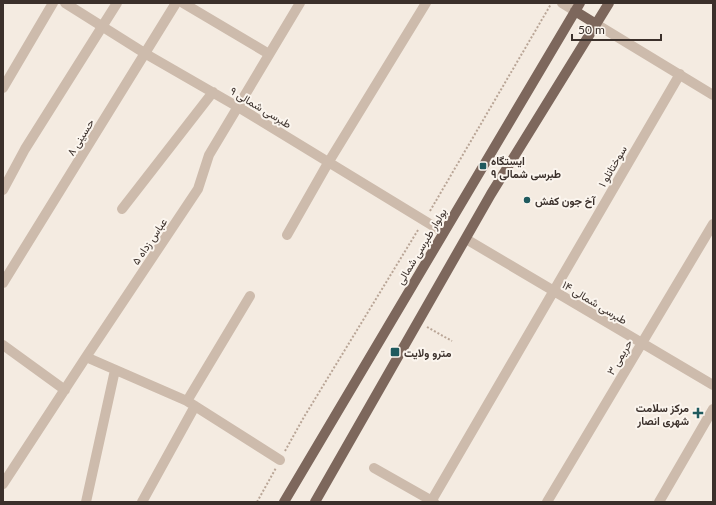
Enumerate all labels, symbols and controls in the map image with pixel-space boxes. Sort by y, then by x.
scale bar [572,16,661,42]
text: 50 m [578,22,605,37]
street label: طبرسی شمالی ۹ [227,84,294,131]
street label: حسینی ۸ [64,116,97,158]
street label: سوختانلو ۱ [595,143,630,189]
place label: ایستگاه طبرسی شمالی ۹ [491,154,561,181]
marker: ایستگاه طبرسی شمالی ۹ [478,161,488,171]
place label: آخ جون کفش [535,194,596,209]
marker: آخ جون کفش [522,195,532,205]
street label: بولوار طبرسی شمالی [393,206,450,287]
street label: عباس زداه ۵ [129,215,170,267]
street label: طبرسی شمالی ۱۴ [560,278,630,327]
street label: حریمی ۳ [603,337,635,377]
marker: مترو ولایت [389,346,401,358]
place label: مترو ولایت [404,346,451,360]
place label: مرکز سلامت شهری انصار [636,401,689,428]
marker: مرکز سلامت شهری انصار [692,407,704,419]

